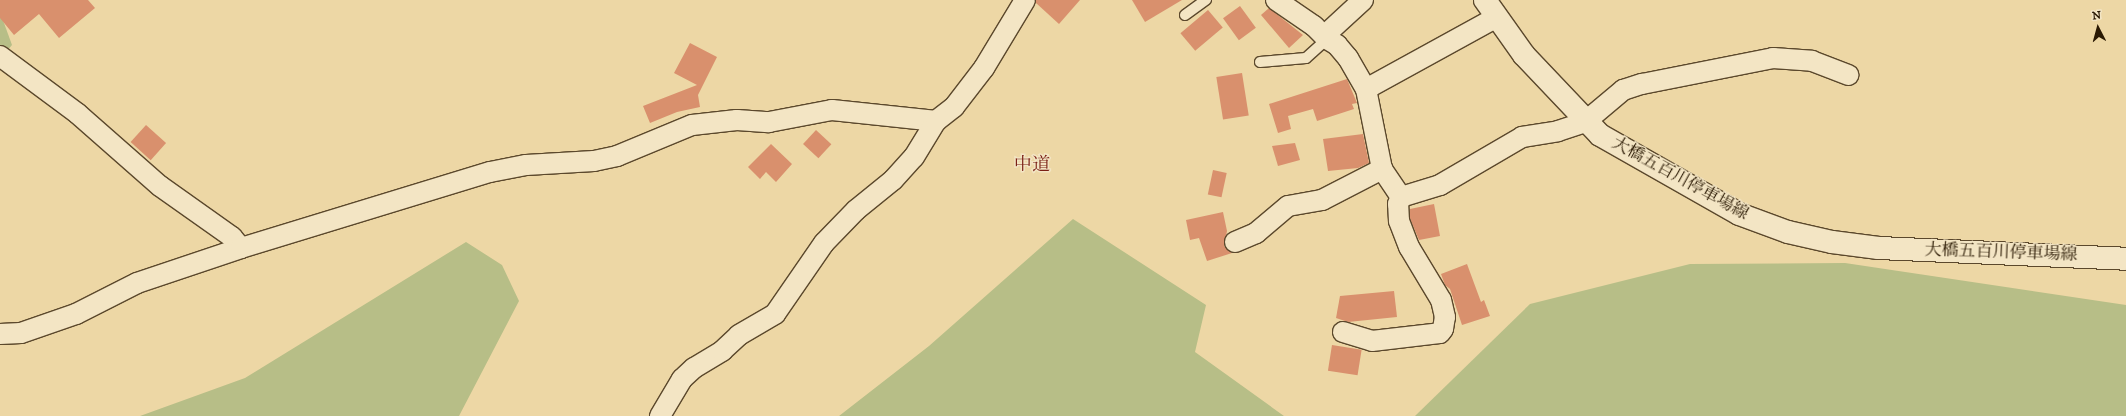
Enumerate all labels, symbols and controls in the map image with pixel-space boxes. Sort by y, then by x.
north arrow [2078,8,2118,48]
text: N [2092,9,2102,23]
street label: 大橋五百川停車場線 [1608,133,1752,225]
district label: 中道 [1014,154,1050,176]
street label: 大橋五百川停車場線 [1924,240,2078,266]

